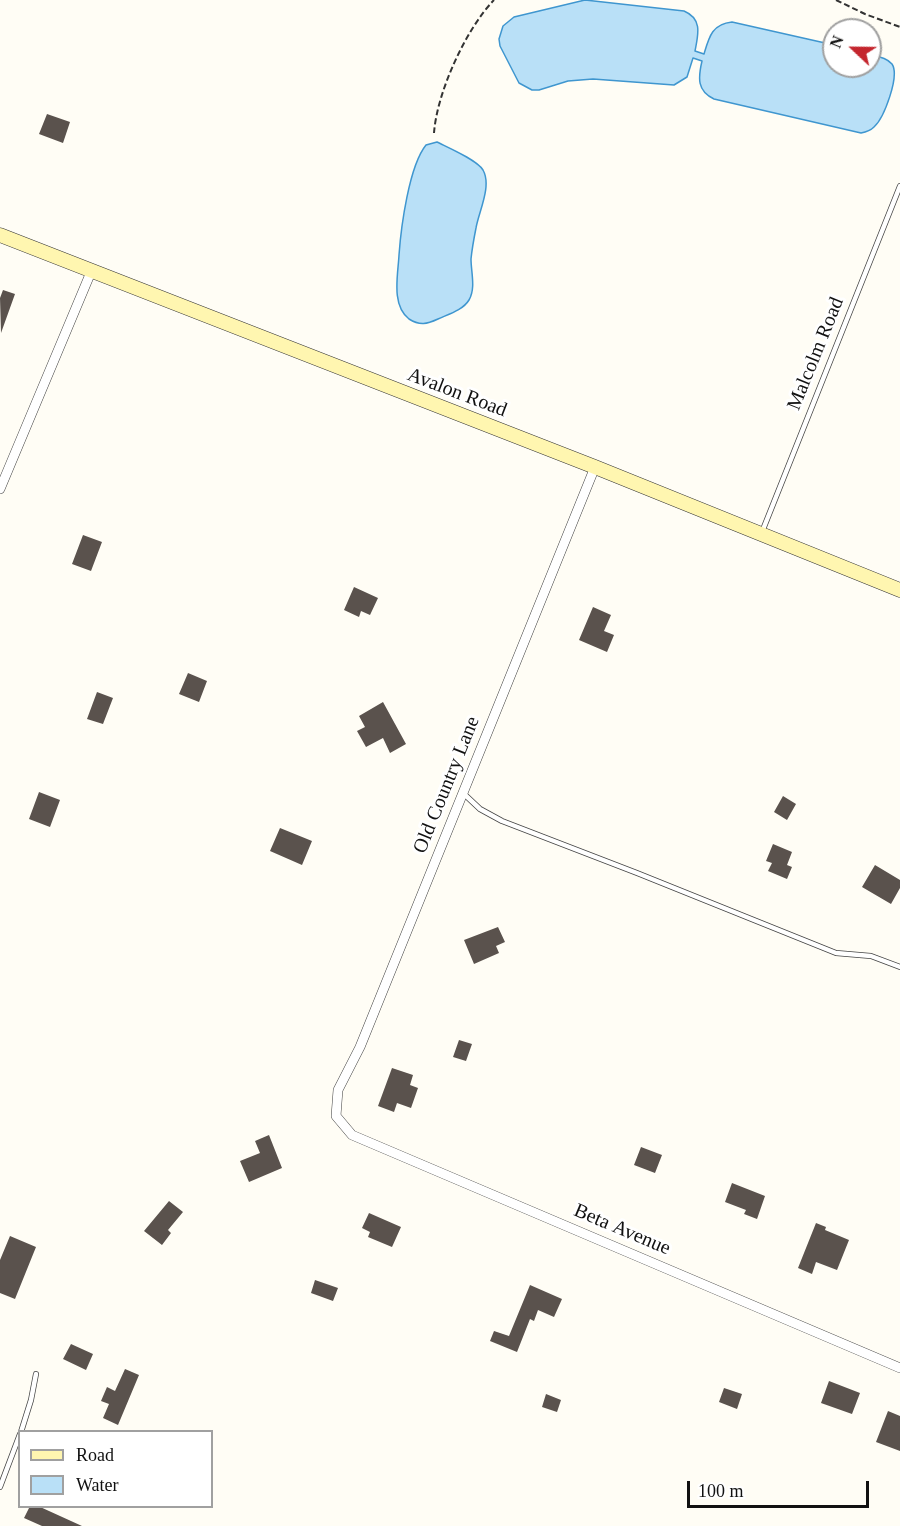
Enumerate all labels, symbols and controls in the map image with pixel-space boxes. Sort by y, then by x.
north arrow [822,18,882,78]
text: N [827,33,847,50]
street label: Malcolm Road [783,294,849,414]
street label: Avalon Road [404,363,510,423]
street label: Old Country Lane [409,713,485,857]
street label: Beta Avenue [570,1199,674,1261]
legend [18,1430,213,1508]
text: Road [76,1445,114,1465]
scale bar [690,1469,872,1507]
text: Water [76,1475,119,1495]
text: 100 m [698,1481,744,1501]

